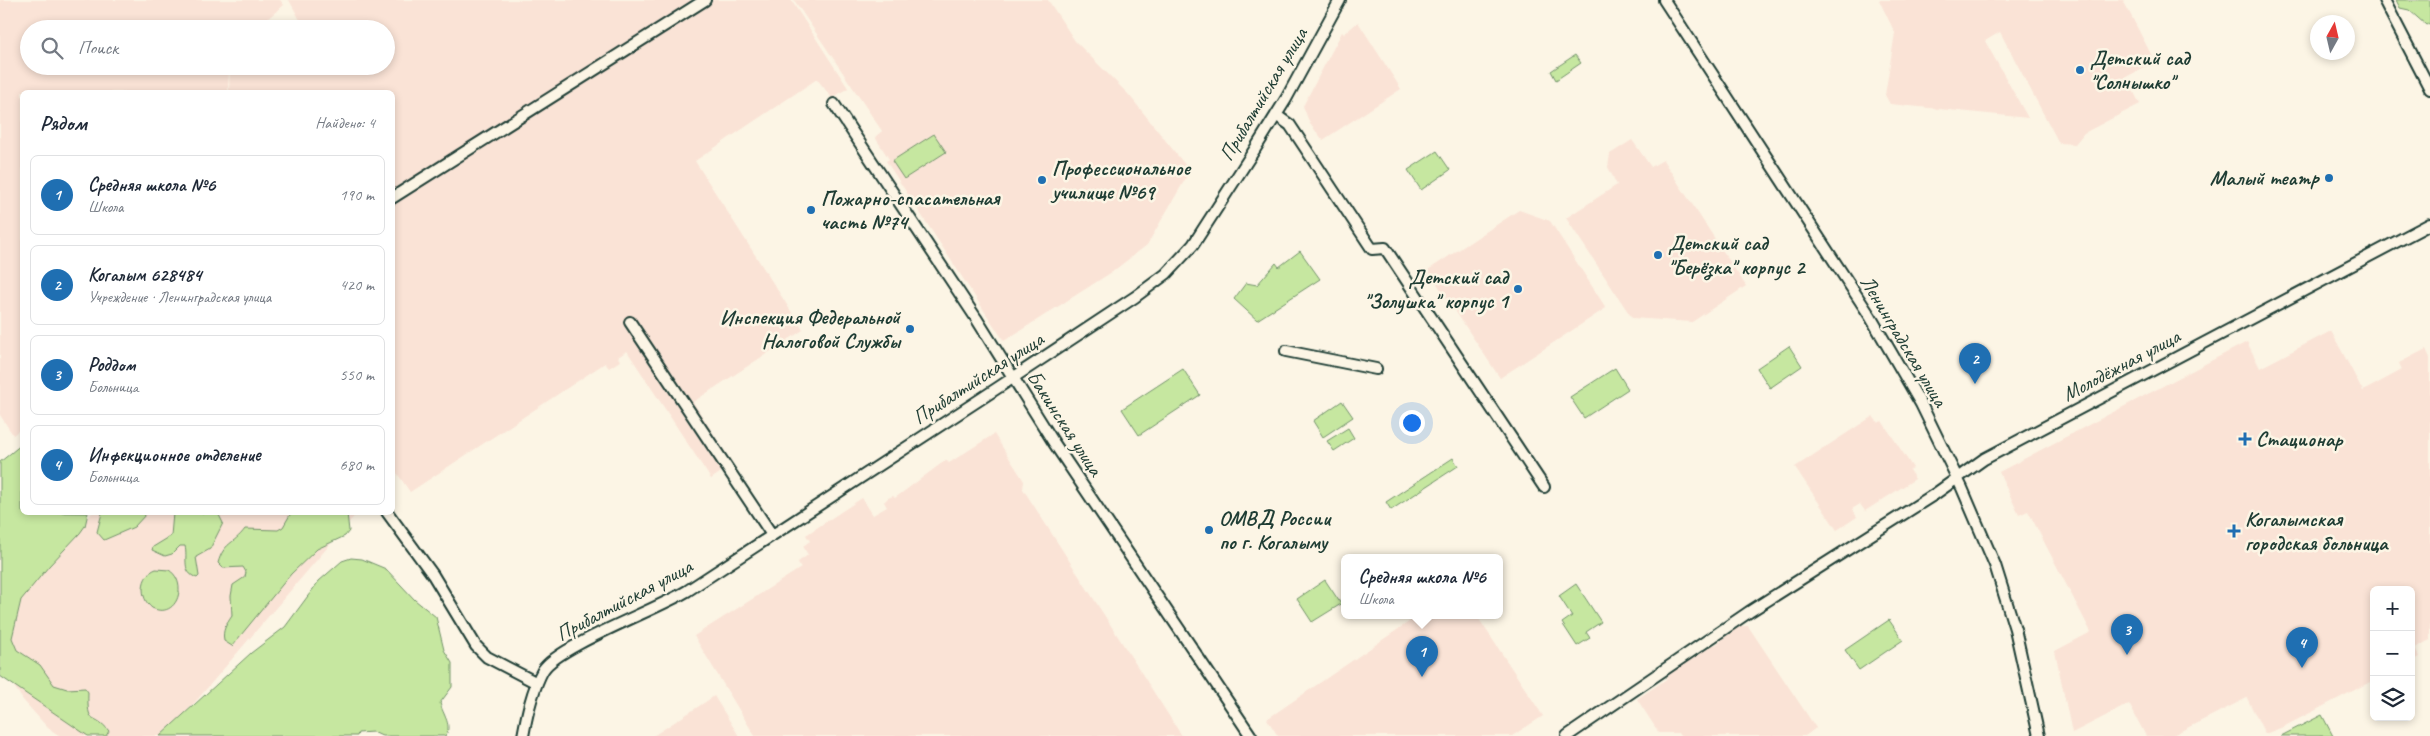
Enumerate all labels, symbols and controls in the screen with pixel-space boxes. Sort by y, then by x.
north arrow [2310,15,2355,60]
search box [20,20,395,75]
street label: Прибалтийская улица [1213,21,1314,165]
icon: search [38,34,66,62]
text: Поиск [78,36,118,60]
place label: Детский сад "Солнышко" [2090,45,2192,95]
marker: Детский сад "Солнышко" [2074,64,2086,76]
text: Рядом [40,110,87,136]
text: Найдено: 4 [315,113,375,133]
place label: Профессиональное училище №69 [1050,155,1192,205]
place label: Малый театр [2210,165,2320,191]
marker: Малый театр [2323,172,2335,184]
text: Средняя школа №6 [88,173,215,197]
marker: Профессиональное училище №69 [1036,174,1048,186]
text: 1 [53,185,61,205]
text: 190 m [340,185,374,205]
place label: Пожарно-спасательная часть №74 [821,185,1001,235]
text: Школа [88,197,123,217]
marker: Пожарно-спасательная часть №74 [805,204,817,216]
place label: Детский сад "Берёзка" корпус 2 [1668,230,1807,281]
marker: Детский сад "Берёзка" корпус 2 [1652,249,1664,261]
text: Когалым 628484 [88,263,202,287]
place label: Детский сад "Золушка" корпус 1 [1364,264,1511,315]
street label: Ленинградская улица [1855,271,1954,413]
text: 2 [53,275,61,295]
text: 420 m [340,275,374,295]
marker: Детский сад "Золушка" корпус 1 [1512,283,1524,295]
text: Учреждение · Ленинградская улица [88,287,271,307]
place label: Инспекция Федеральной Налоговой Службы [720,304,902,354]
street label: Молодёжная улица [2058,322,2186,407]
marker: Инспекция Федеральной Налоговой Службы [904,323,916,335]
street label: Прибалтийская улица [908,325,1050,430]
pin: 2 [1959,343,1991,384]
text: Роддом [88,353,135,377]
text: 3 [53,365,61,385]
text: 550 m [340,365,374,385]
street label: Бакинская улица [1021,365,1110,482]
text: Больница [88,377,138,397]
your location [1399,410,1425,436]
place label: Стационар [2256,426,2344,452]
marker: Стационар [2238,432,2252,446]
text: Инфекционное отделение [88,443,260,467]
text: 4 [53,455,61,475]
text: 680 m [340,455,374,475]
text: Больница [88,467,138,487]
place label: ОМВД России по г. Когалыму [1219,505,1332,555]
place label: Когалымская городская больница [2245,506,2389,556]
marker: ОМВД России по г. Когалыму [1203,524,1215,536]
marker: Когалымская городская больница [2227,524,2241,538]
street label: Прибалтийская улица [551,552,698,647]
popup [1341,554,1503,619]
text: Средняя школа №6 [1358,565,1486,589]
map controls [2370,586,2415,721]
button: + [2370,586,2415,631]
text: Школа [1358,589,1394,609]
pin: 3 [2111,614,2143,655]
pin: 4 [2286,627,2318,668]
button: − [2370,631,2415,676]
pin: 1 [1406,636,1438,677]
button: layers [2370,676,2415,721]

